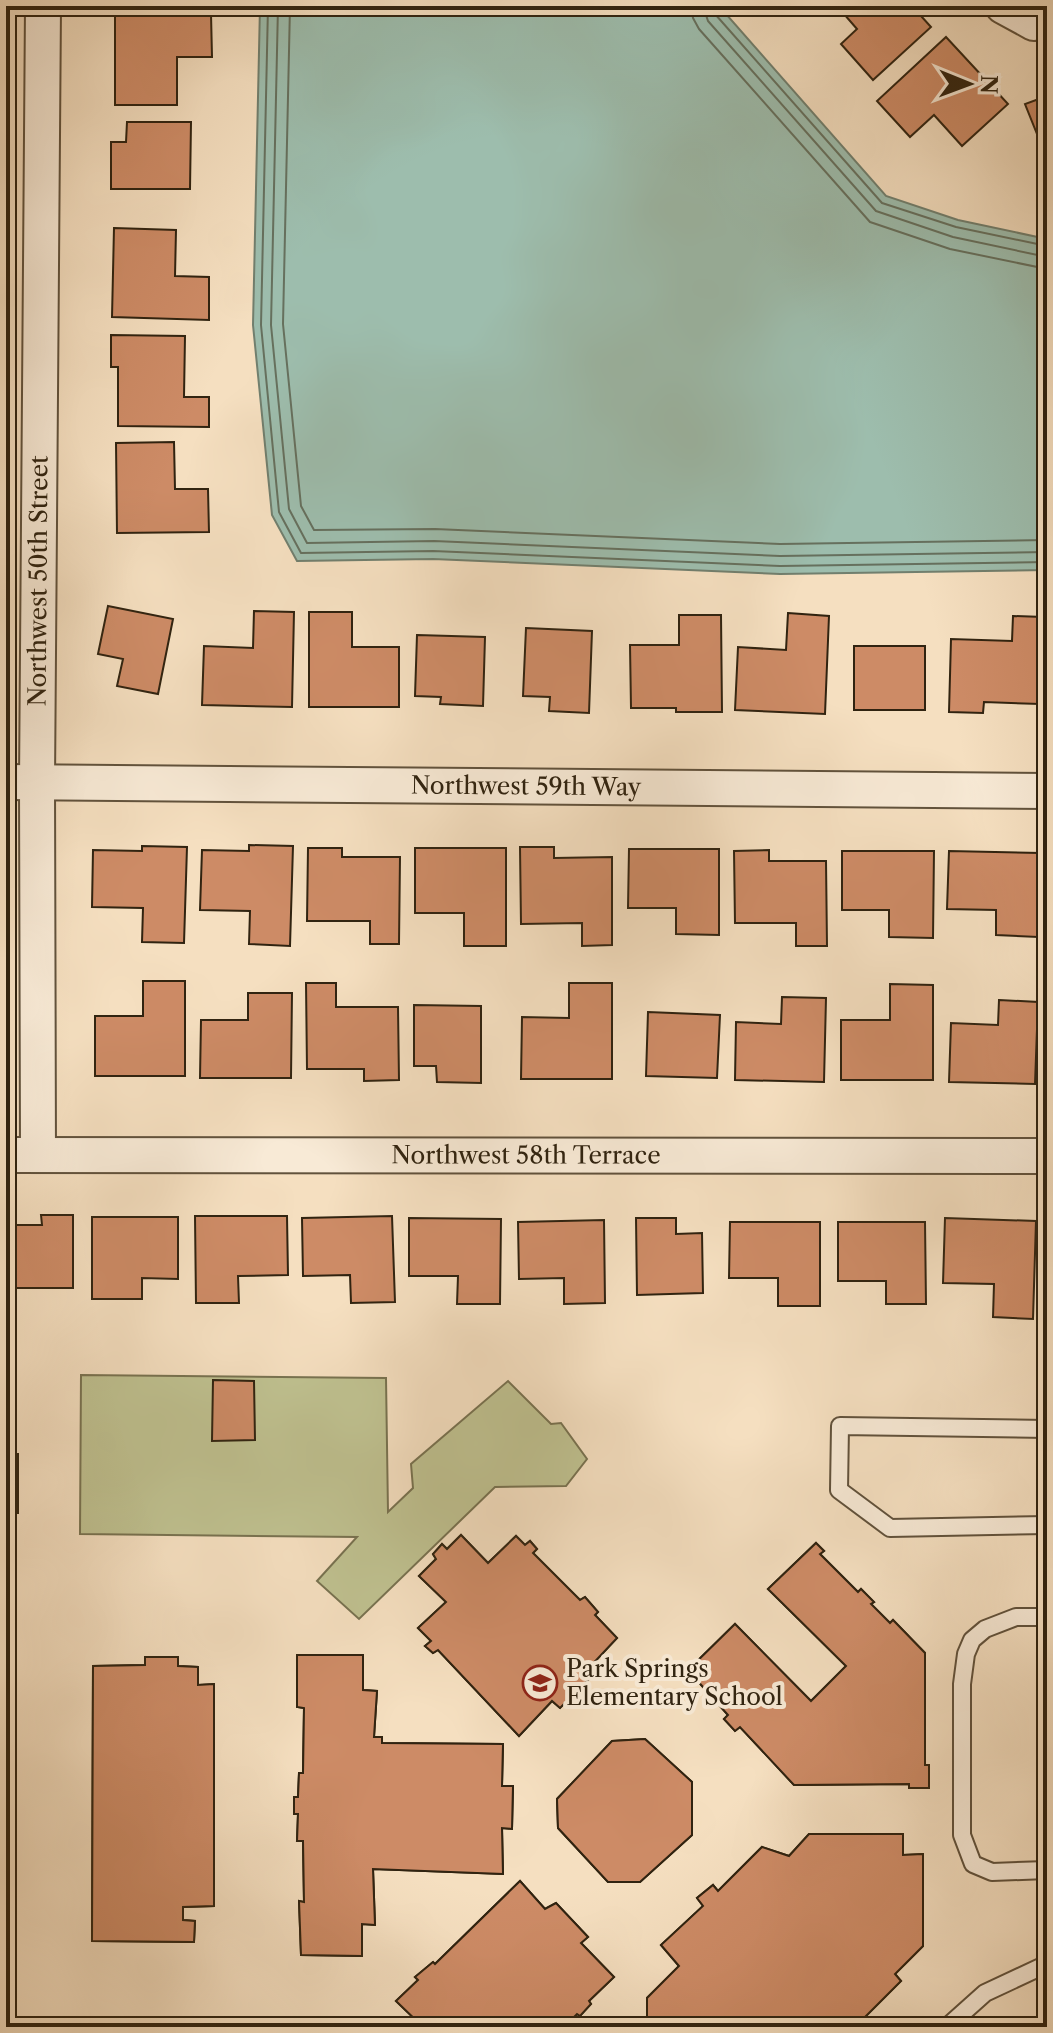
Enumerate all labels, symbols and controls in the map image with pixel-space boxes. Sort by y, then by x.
north arrow [929,44,1009,124]
text: N [975,75,1002,94]
street label: Northwest 50th Street [23,455,54,707]
street label: Northwest 59th Way [411,770,642,801]
street label: Northwest 58th Terrace [391,1140,661,1170]
place label: Park Springs Elementary School [566,1654,783,1711]
school or university icon: Park Springs Elementary School [521,1664,559,1702]

